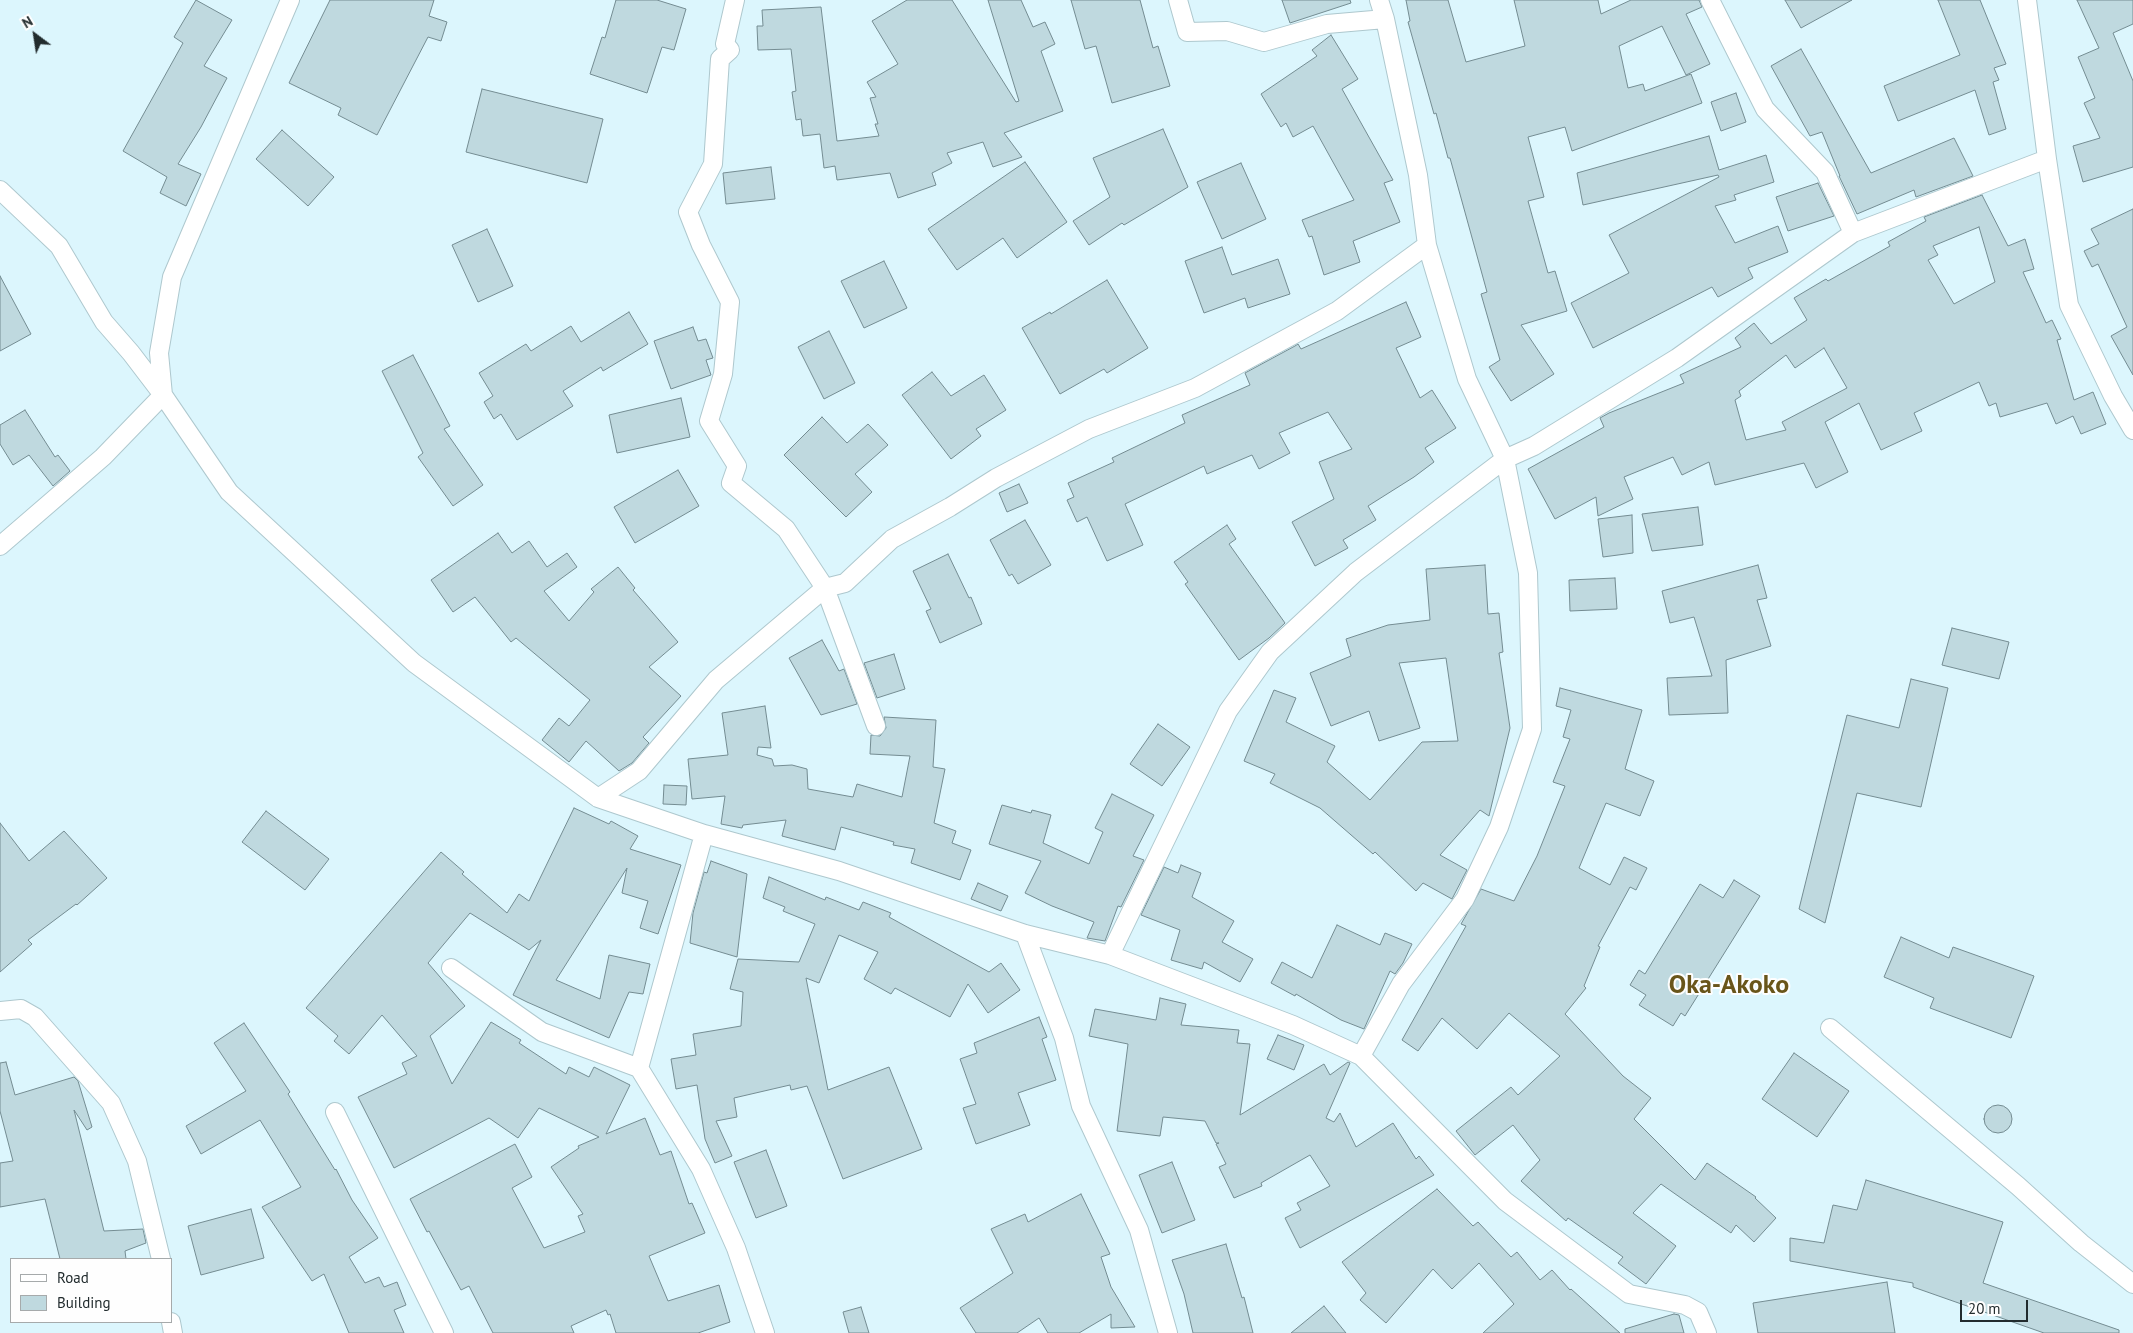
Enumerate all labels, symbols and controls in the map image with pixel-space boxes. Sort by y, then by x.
north arrow [10,10,60,60]
text: N [19,12,36,32]
district label: Oka-Akoko [1669,970,1789,1002]
legend [10,1258,172,1323]
text: Road [57,1268,89,1287]
scale bar [1963,1290,2030,1322]
text: Building [57,1293,111,1312]
text: 20 m [1968,1299,2001,1318]

